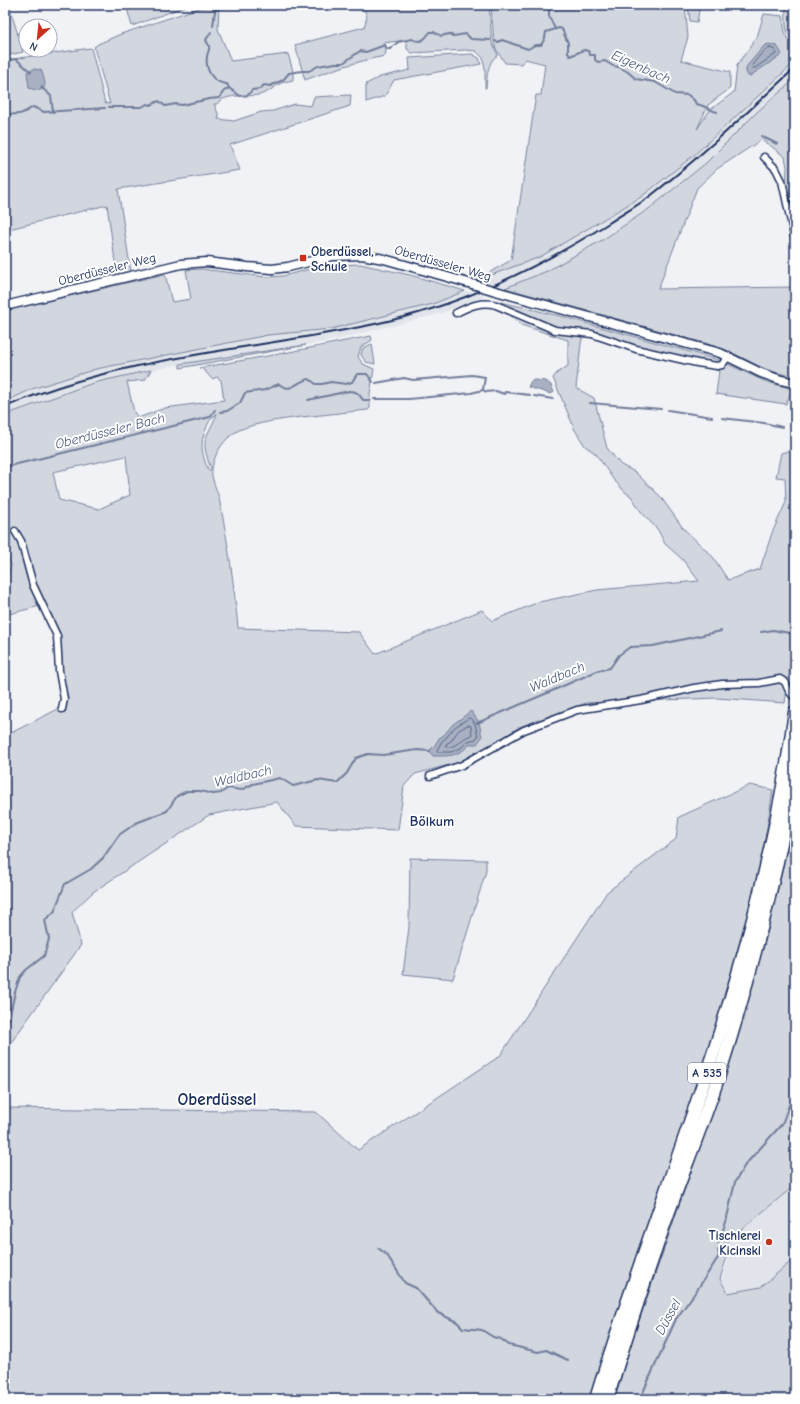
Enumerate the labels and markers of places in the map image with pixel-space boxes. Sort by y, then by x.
place label: Oberdüssel, Schule [311,244,374,274]
marker: Oberdüssel, Schule [298,253,308,263]
place label: Tischlerei Kicinski [709,1228,761,1258]
marker: Tischlerei Kicinski [764,1237,774,1247]

